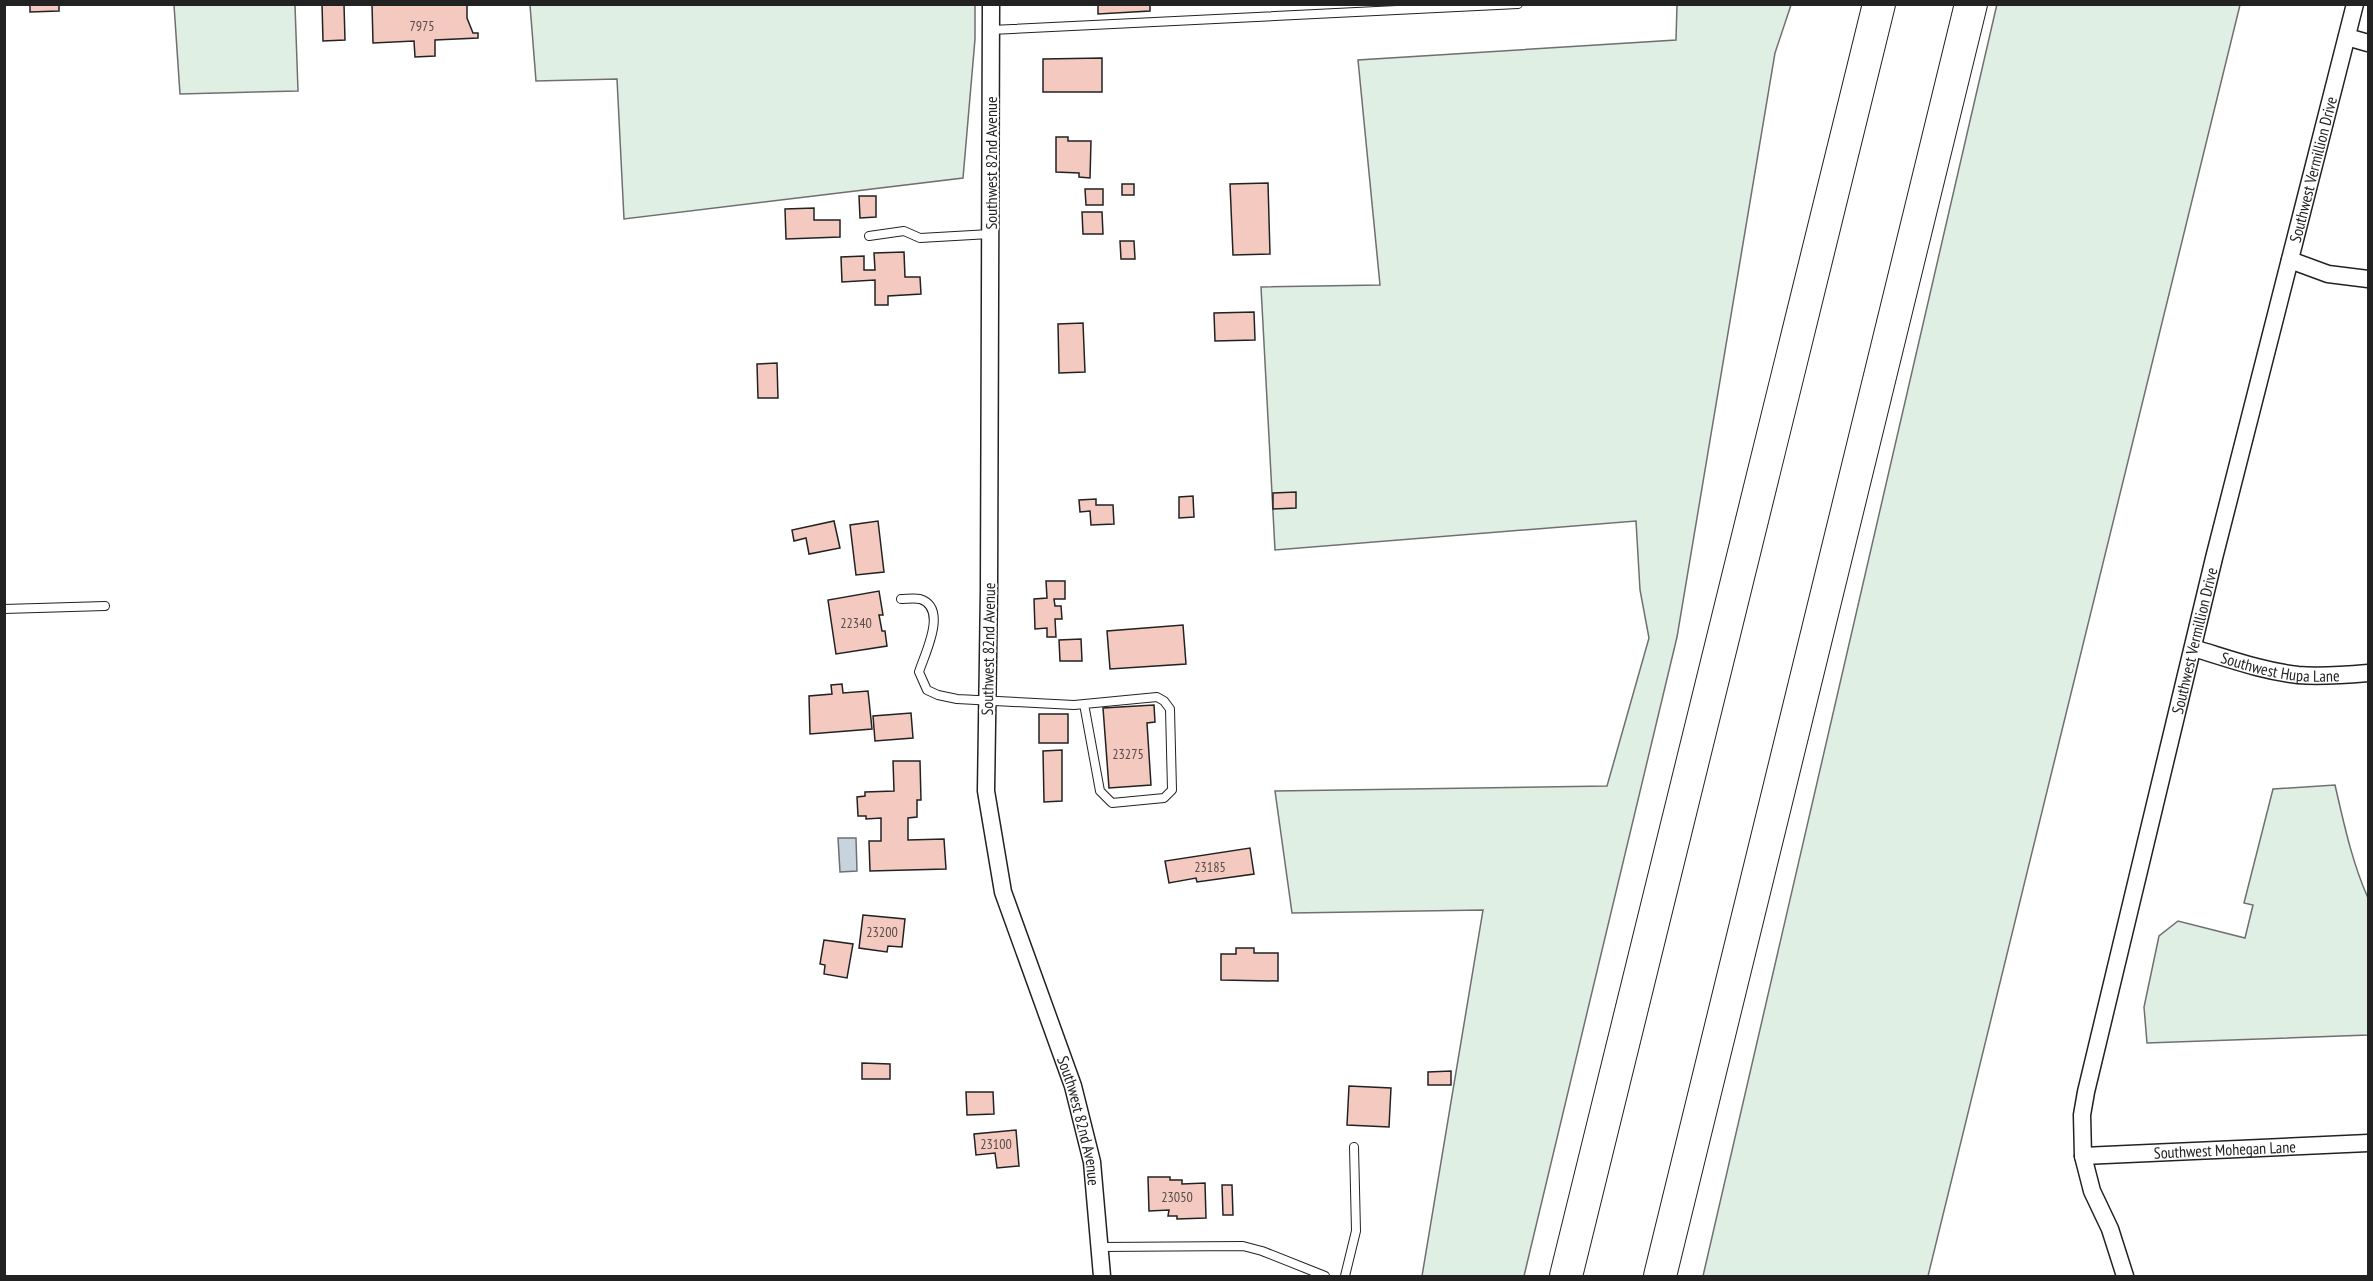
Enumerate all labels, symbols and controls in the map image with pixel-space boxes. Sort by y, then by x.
house number: 7975 [409,17,435,35]
street label: Southwest Vermillion Drive [2285,94,2341,244]
street label: Southwest 82nd Avenue [981,96,1001,230]
street label: Southwest Vermillion Drive [2167,565,2221,716]
street label: Southwest 82nd Avenue [977,582,999,716]
house number: 22340 [840,614,872,632]
street label: Southwest Hupa Lane [2219,647,2340,686]
house number: 23275 [1112,745,1144,763]
house number: 23185 [1194,858,1226,876]
house number: 23200 [866,923,898,941]
street label: Southwest 82nd Avenue [1053,1053,1104,1186]
house number: 23100 [980,1135,1012,1153]
street label: Southwest Mohegan Lane [2153,1136,2296,1163]
house number: 23050 [1161,1188,1193,1206]

